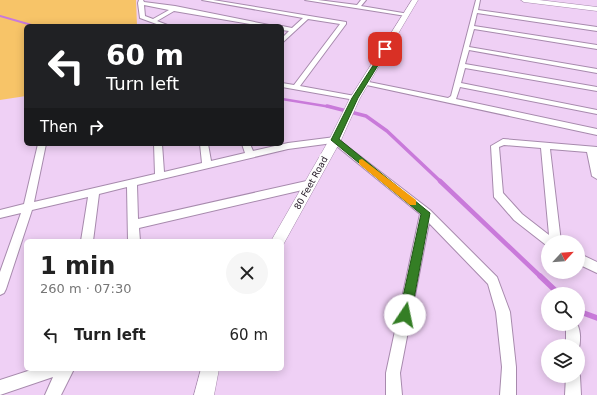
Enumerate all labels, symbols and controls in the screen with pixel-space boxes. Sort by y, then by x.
pin [368,32,402,66]
icon: arrive [374,38,396,60]
text: 60 m [106,39,184,72]
icon: left [40,40,92,92]
text: Turn left [106,73,179,94]
icon: right [85,116,107,138]
text: Then [40,118,77,136]
street label: 80 Feet Road [292,155,330,211]
north arrow [541,235,585,279]
map controls [541,235,585,383]
text: 1 min [40,252,115,280]
button: close [226,252,268,294]
text: 260 m · 07:30 [40,281,131,296]
button: search [541,287,585,331]
position arrow [384,294,426,336]
icon: left [40,324,62,346]
text: Turn left [74,326,146,344]
text: 60 m [230,326,268,344]
button: layers [541,339,585,383]

